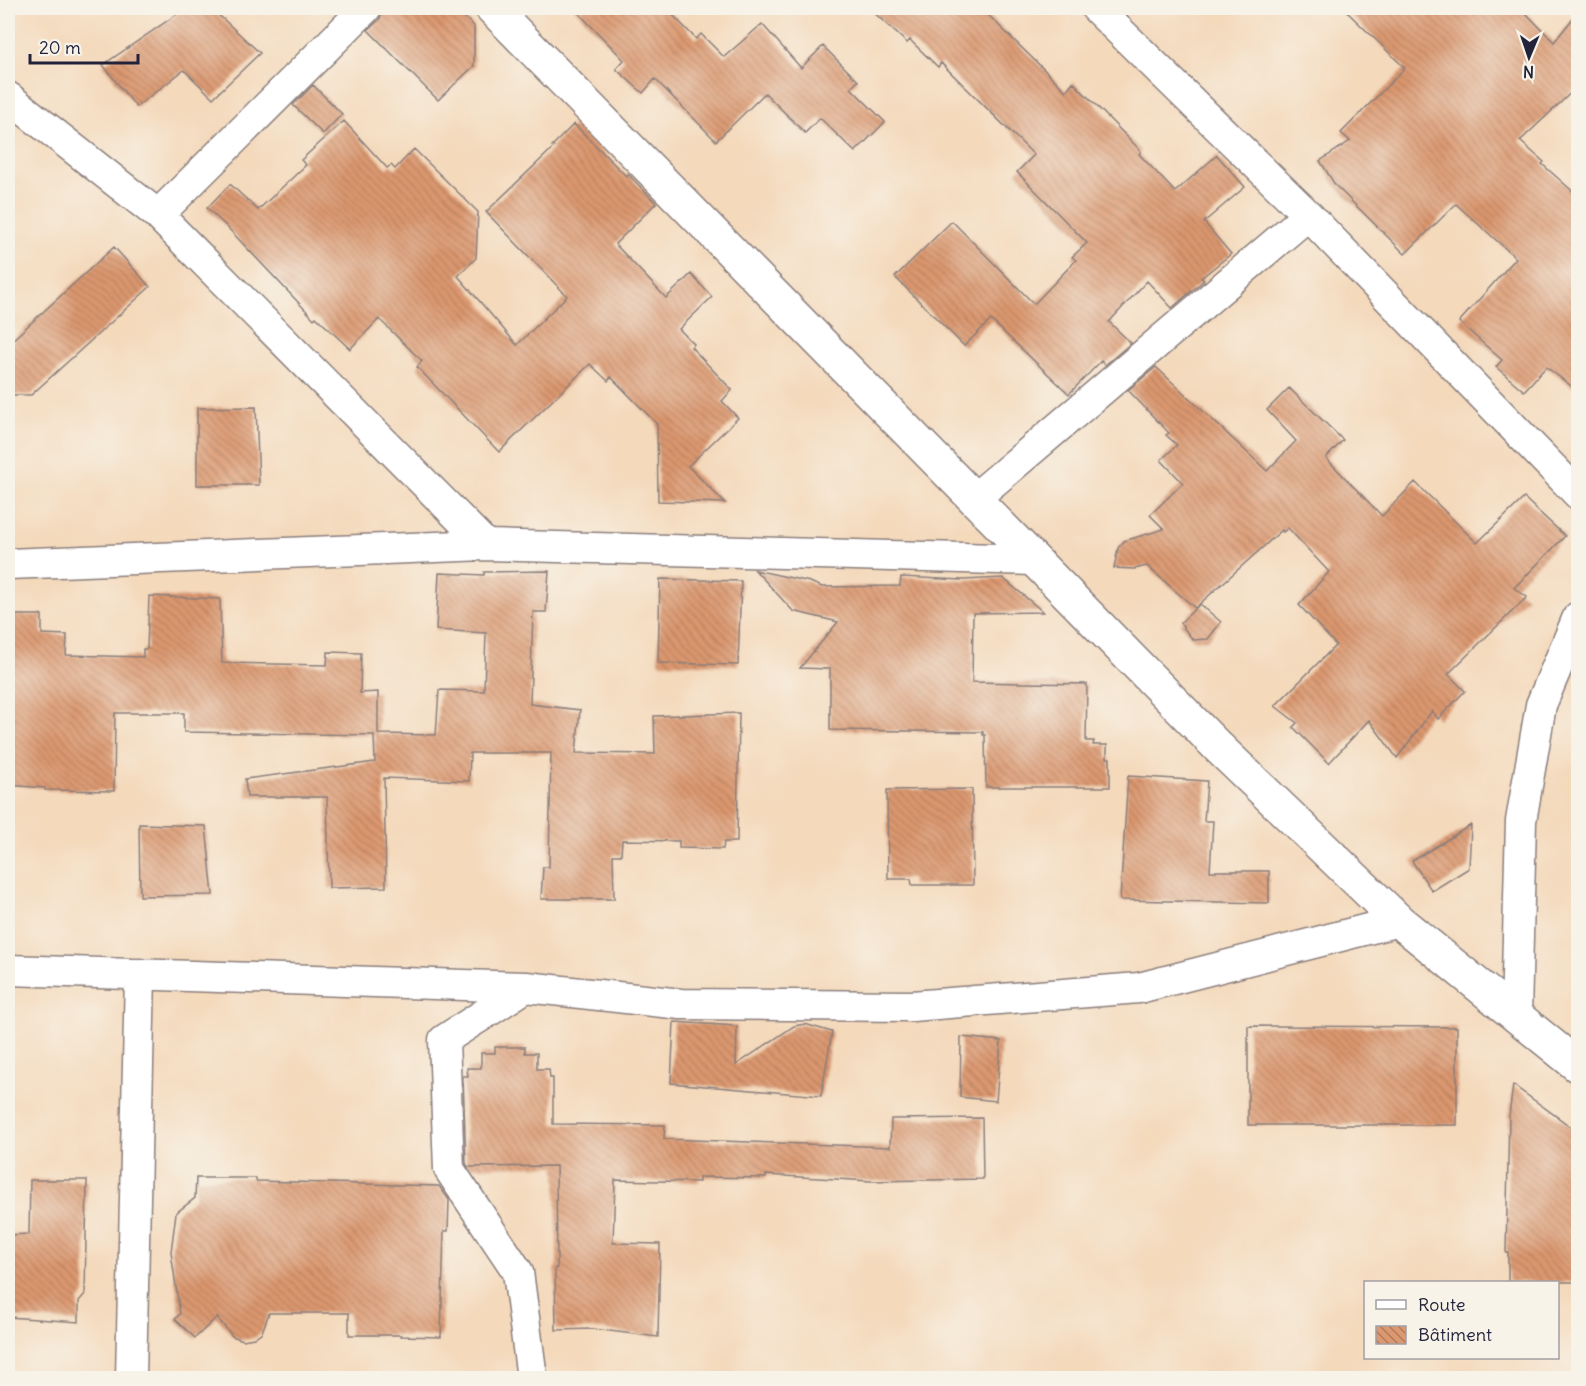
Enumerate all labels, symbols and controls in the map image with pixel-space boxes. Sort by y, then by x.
scale bar [30,27,138,65]
north arrow [1499,27,1559,87]
text: 20 m [39,36,81,59]
text: N [1523,62,1534,82]
legend [1364,1281,1559,1359]
text: Route [1418,1293,1466,1316]
text: Bâtiment [1418,1323,1492,1346]

